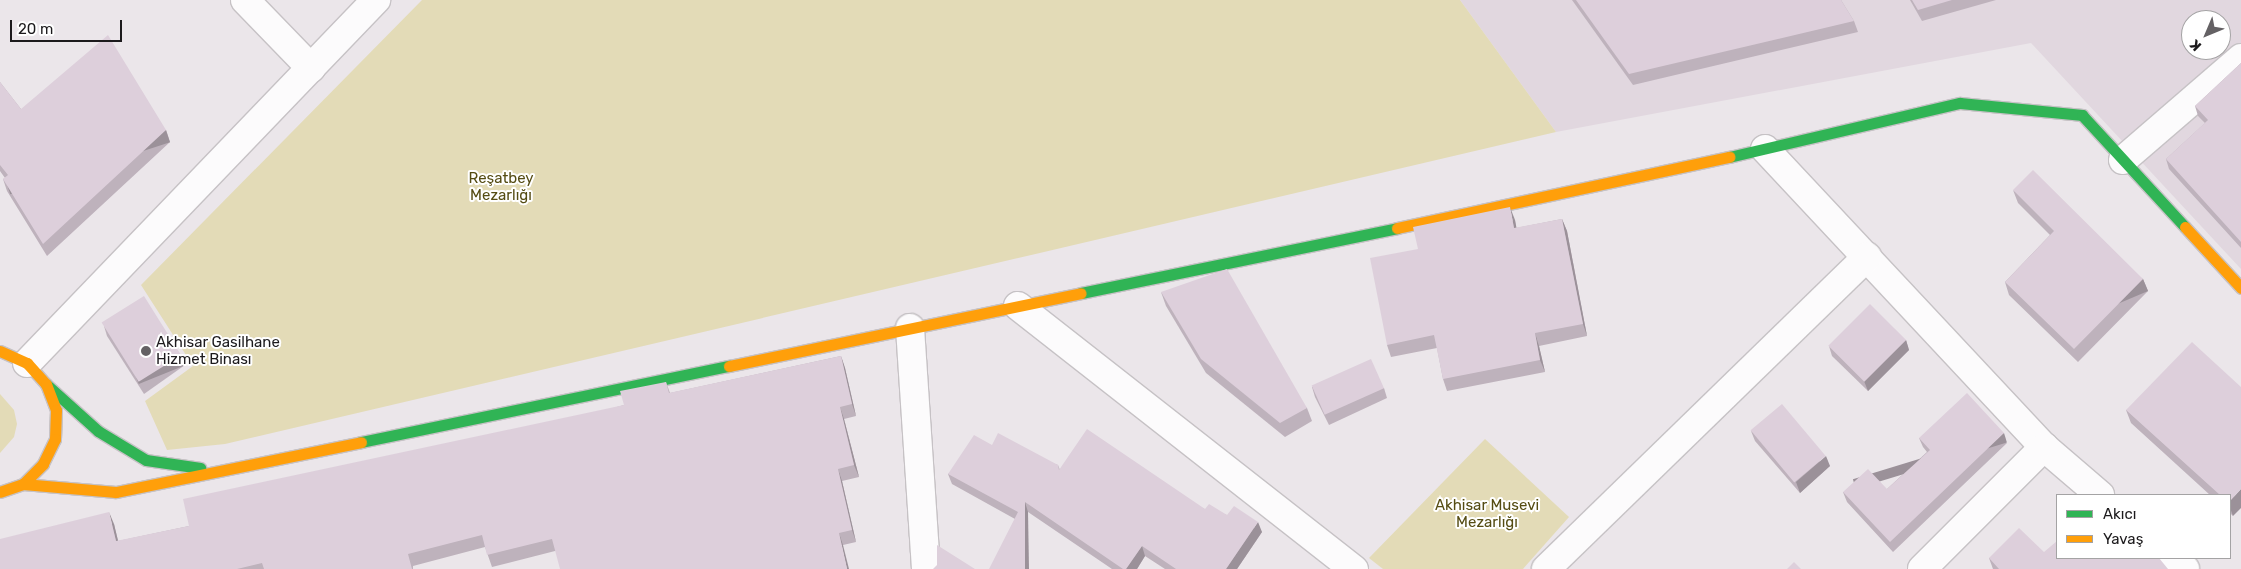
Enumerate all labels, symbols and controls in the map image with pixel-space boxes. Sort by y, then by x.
scale bar [12,10,125,42]
north arrow [2181,10,2231,60]
text: 20 m [18,20,53,38]
text: K [2186,36,2205,55]
park label: Reşatbey Mezarlığı [468,169,534,204]
place label: Akhisar Gasilhane Hizmet Binası [156,333,280,368]
marker: Akhisar Gasilhane Hizmet Binası [140,345,152,357]
legend [2056,494,2231,559]
park label: Akhisar Musevi Mezarlığı [1435,496,1539,531]
text: Akıcı [2103,505,2136,523]
text: Yavaş [2103,530,2143,548]

